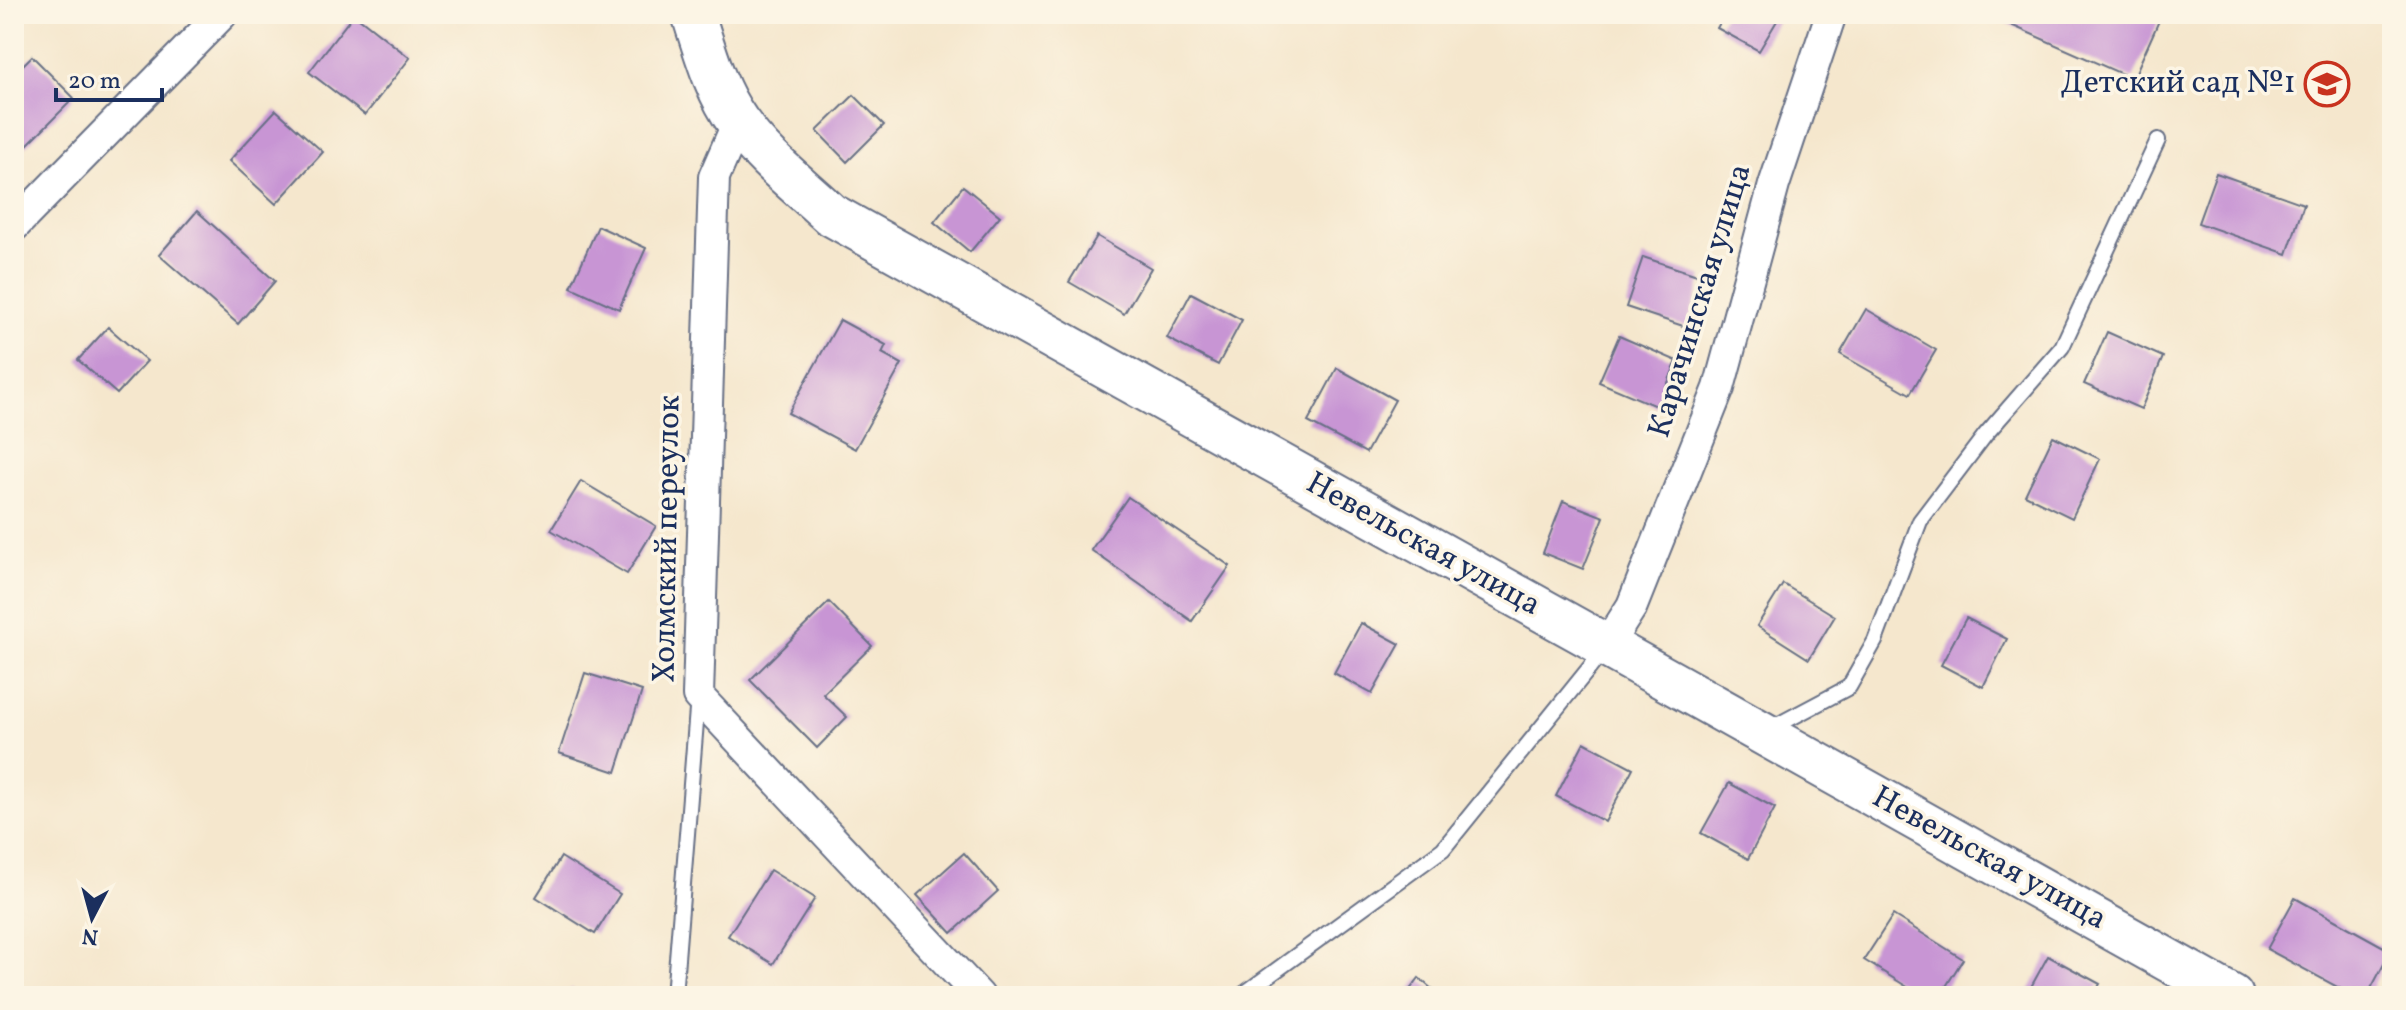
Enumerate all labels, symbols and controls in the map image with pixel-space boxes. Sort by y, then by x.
scale bar [56,52,162,102]
school or university icon: Детский сад №1 [2303,60,2351,108]
place label: Детский сад №1 [2061,62,2296,106]
text: 20 m [68,65,121,99]
street label: Карачинская улица [1638,159,1764,443]
street label: Холмский переулок [643,395,693,683]
street label: Невельская улица [1298,462,1548,628]
street label: Невельская улица [1864,776,2114,942]
north arrow [52,878,132,958]
text: N [81,919,100,952]

